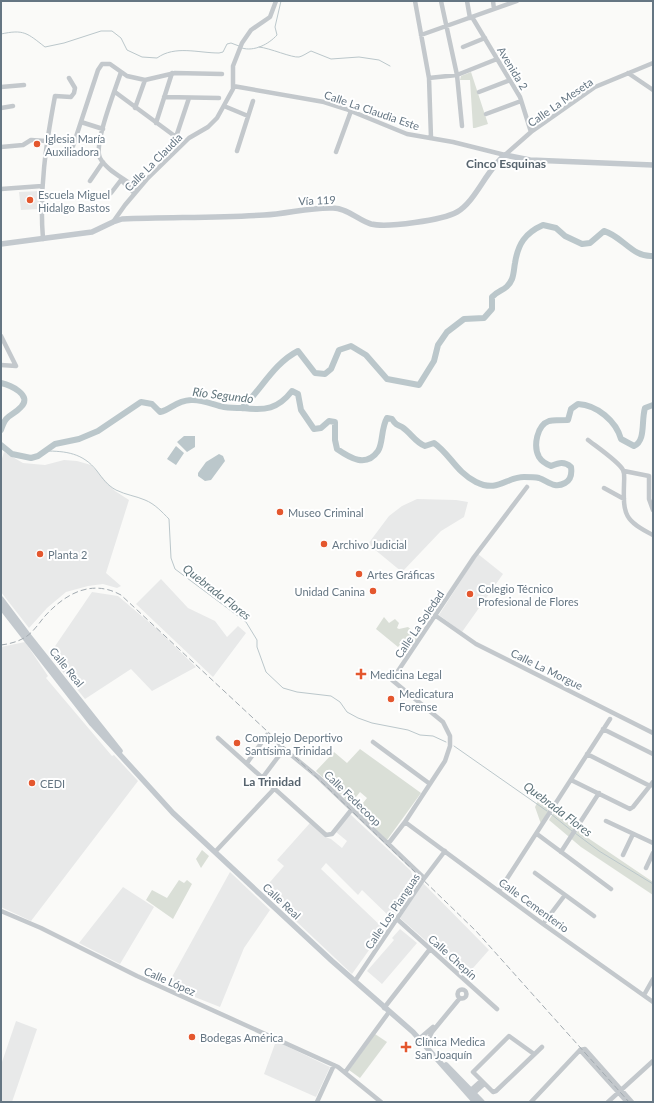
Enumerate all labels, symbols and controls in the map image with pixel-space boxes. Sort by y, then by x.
street label: Avenida 2 [495,44,531,92]
street label: Calle La Meseta [525,75,595,129]
street label: Calle La Claudia Este [323,88,422,132]
street label: Calle La Claudia [121,130,185,194]
place label: Iglesia María Auxiliadora [45,132,105,158]
marker: Iglesia María Auxiliadora [32,139,42,149]
district label: Cinco Esquinas [466,156,546,171]
place label: Escuela Miguel Hidalgo Bastos [38,188,110,214]
street label: Vía 119 [298,193,336,207]
marker: Escuela Miguel Hidalgo Bastos [25,195,35,205]
water label: Río Segundo [192,384,254,406]
place label: Museo Criminal [288,506,364,519]
marker: Museo Criminal [275,507,285,517]
place label: Archivo Judicial [332,538,407,551]
marker: Archivo Judicial [319,539,329,549]
place label: Planta 2 [48,548,87,561]
marker: Planta 2 [35,549,45,559]
water label: Quebrada Flores [180,561,254,623]
place label: Artes Gráficas [367,568,435,581]
marker: Artes Gráficas [354,569,364,579]
place label: Colegio Técnico Profesional de Flores [478,582,579,608]
place label: Unidad Canina [294,585,365,598]
marker: Unidad Canina [368,586,378,596]
street label: Calle La Soledad [392,588,446,660]
marker: Colegio Técnico Profesional de Flores [465,589,475,599]
street label: Calle Real [47,645,87,689]
street label: Calle La Morgue [509,646,585,692]
marker: Medicina Legal [355,668,367,680]
place label: Medicina Legal [370,668,442,681]
place label: Medicatura Forense [399,687,454,713]
marker: Medicatura Forense [386,694,396,704]
place label: Complejo Deportivo Santísima Trinidad [245,731,343,757]
marker: Complejo Deportivo Santísima Trinidad [232,738,242,748]
street label: Calle Fedecoop [322,768,384,828]
district label: La Trinidad [243,774,301,789]
place label: CEDI [40,777,65,790]
marker: CEDI [27,778,37,788]
water label: Quebrada Flores [521,778,595,840]
street label: Calle Los Pianguas [362,870,422,951]
street label: Calle Cementerio [497,875,571,935]
street label: Calle Real [260,880,304,922]
street label: Calle Chepín [426,932,480,982]
street label: Calle López [142,964,198,998]
place label: Bodegas América [200,1031,283,1044]
marker: Bodegas América [187,1032,197,1042]
place label: Clínica Medica San Joaquín [415,1035,485,1061]
marker: Clínica Medica San Joaquín [400,1041,412,1053]

